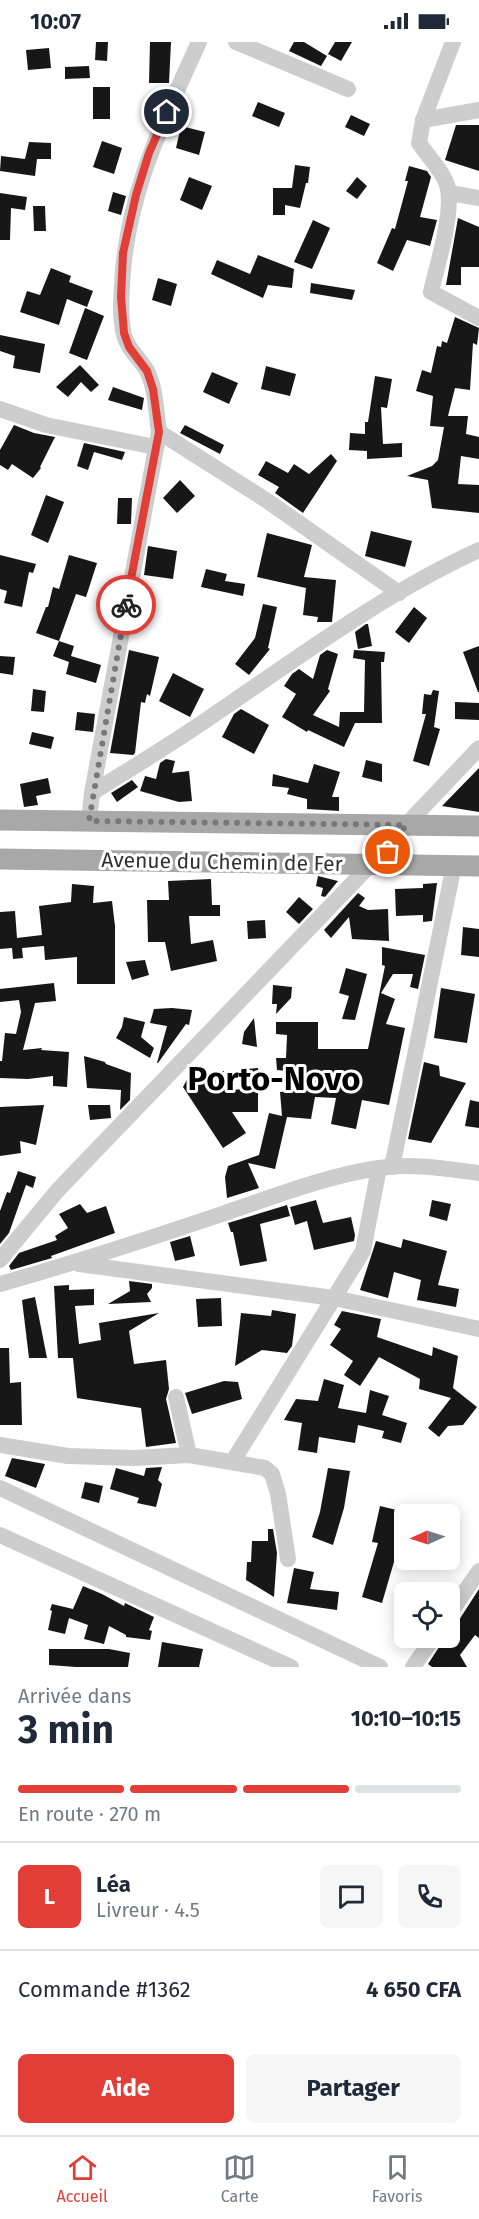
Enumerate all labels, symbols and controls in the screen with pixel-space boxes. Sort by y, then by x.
text: 10:07 [30,8,81,35]
pin [141,86,192,137]
icon: home [150,95,183,128]
courier [96,575,156,635]
icon: bike [110,589,143,622]
pin [362,826,413,877]
icon: bag [371,835,404,868]
street label: Avenue du Chemin de Fer [101,847,343,877]
district label: Porto-Novo [188,1059,361,1099]
north arrow [394,1504,460,1570]
map controls [394,1504,460,1648]
button: locate [394,1582,460,1648]
text: Arrivée dans [18,1684,131,1708]
text: 10:10–10:15 [351,1705,461,1732]
text: 3 min [18,1707,114,1753]
text: En route · 270 m [18,1802,161,1826]
button: chat [320,1865,383,1928]
button: phone [398,1865,461,1928]
text: Léa [96,1871,131,1898]
text: L [44,1883,55,1910]
text: Livreur · 4.5 [96,1898,200,1922]
text: Commande #1362 [18,1976,191,2003]
text: 4 650 CFA [366,1976,461,2003]
button: Aide [18,2054,234,2123]
button: Partager [246,2054,461,2123]
tab: Accueil [57,2151,108,2206]
tab: Carte [221,2151,259,2206]
tab: Favoris [372,2151,422,2206]

